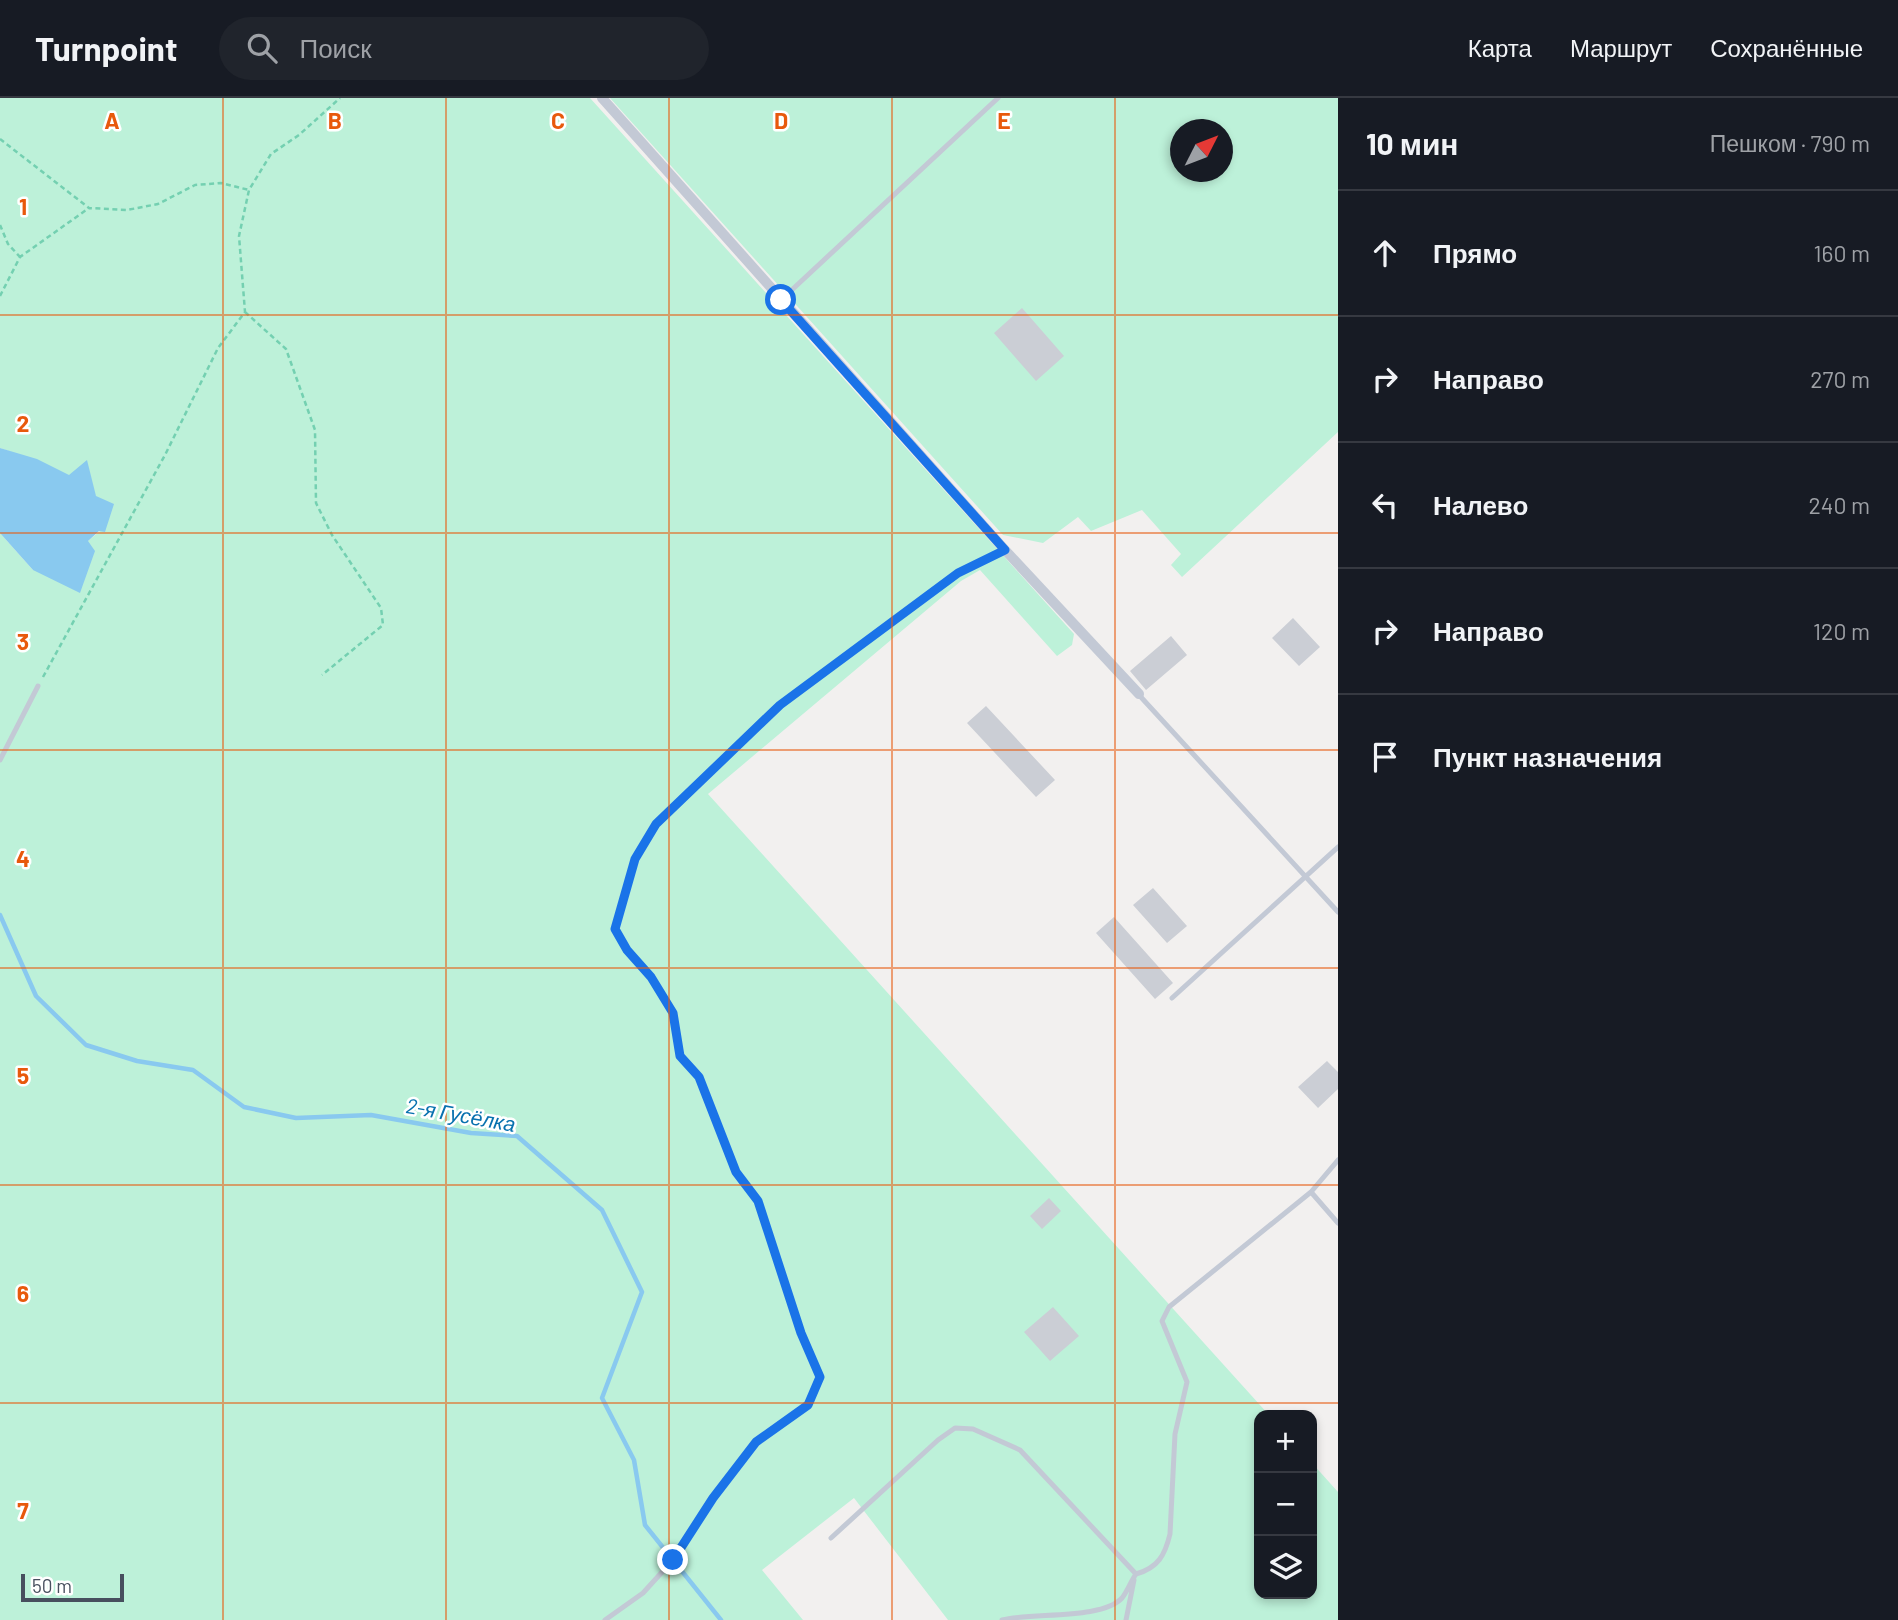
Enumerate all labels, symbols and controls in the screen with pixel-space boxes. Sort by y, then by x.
search box [219,17,709,80]
text: Turnpoint [35,28,177,68]
icon: search [243,29,281,67]
text: Поиск [299,32,372,63]
text: Карта [1468,33,1532,62]
text: Маршрут [1570,33,1672,62]
text: Сохранённые [1710,33,1863,62]
text: A [104,106,120,134]
text: B [328,106,342,134]
text: C [551,106,565,134]
text: D [774,106,788,134]
text: E [997,106,1011,134]
north arrow [1170,119,1233,182]
text: 10 мин [1366,125,1458,161]
text: Пешком · 790 m [1710,129,1870,157]
text: 1 [19,192,27,220]
icon: ahead [1366,234,1404,272]
text: Прямо [1433,237,1517,268]
text: 160 m [1813,239,1870,267]
route start [765,284,796,315]
icon: right [1366,360,1404,398]
text: Направо [1433,363,1544,394]
text: 270 m [1810,365,1870,393]
text: 2 [17,409,29,437]
icon: left [1366,486,1404,524]
text: Налево [1433,489,1528,520]
text: 240 m [1808,491,1870,519]
icon: right [1366,612,1404,650]
text: Направо [1433,615,1544,646]
text: 120 m [1813,617,1870,645]
text: 3 [17,627,29,655]
icon: arrive [1366,738,1404,776]
text: Пункт назначения [1433,741,1662,772]
text: 4 [16,844,30,872]
text: 5 [17,1061,29,1089]
water label: 2-я Гусёлка [404,1092,518,1136]
text: 6 [17,1279,29,1307]
map controls [1254,1410,1317,1599]
button: + [1254,1410,1317,1473]
button: − [1254,1473,1317,1536]
text: 7 [17,1496,29,1524]
button: layers [1254,1536,1317,1599]
route end [657,1544,688,1575]
scale bar [21,1571,124,1603]
text: 50 m [32,1574,72,1597]

